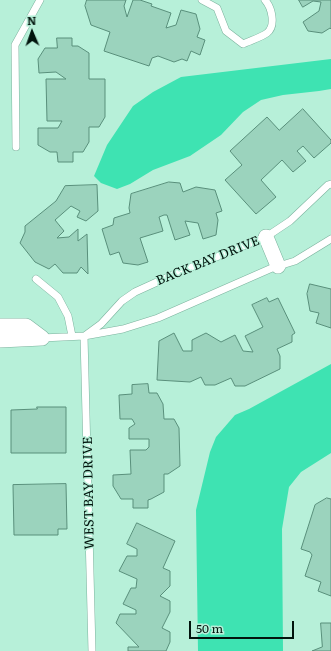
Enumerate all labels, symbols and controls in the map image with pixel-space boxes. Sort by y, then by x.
north arrow [12,12,52,52]
text: N [27,12,36,28]
street label: BACK BAY DRIVE [154,233,262,289]
street label: WEST BAY DRIVE [80,436,98,550]
scale bar [191,613,296,639]
text: 50 m [196,619,223,637]

